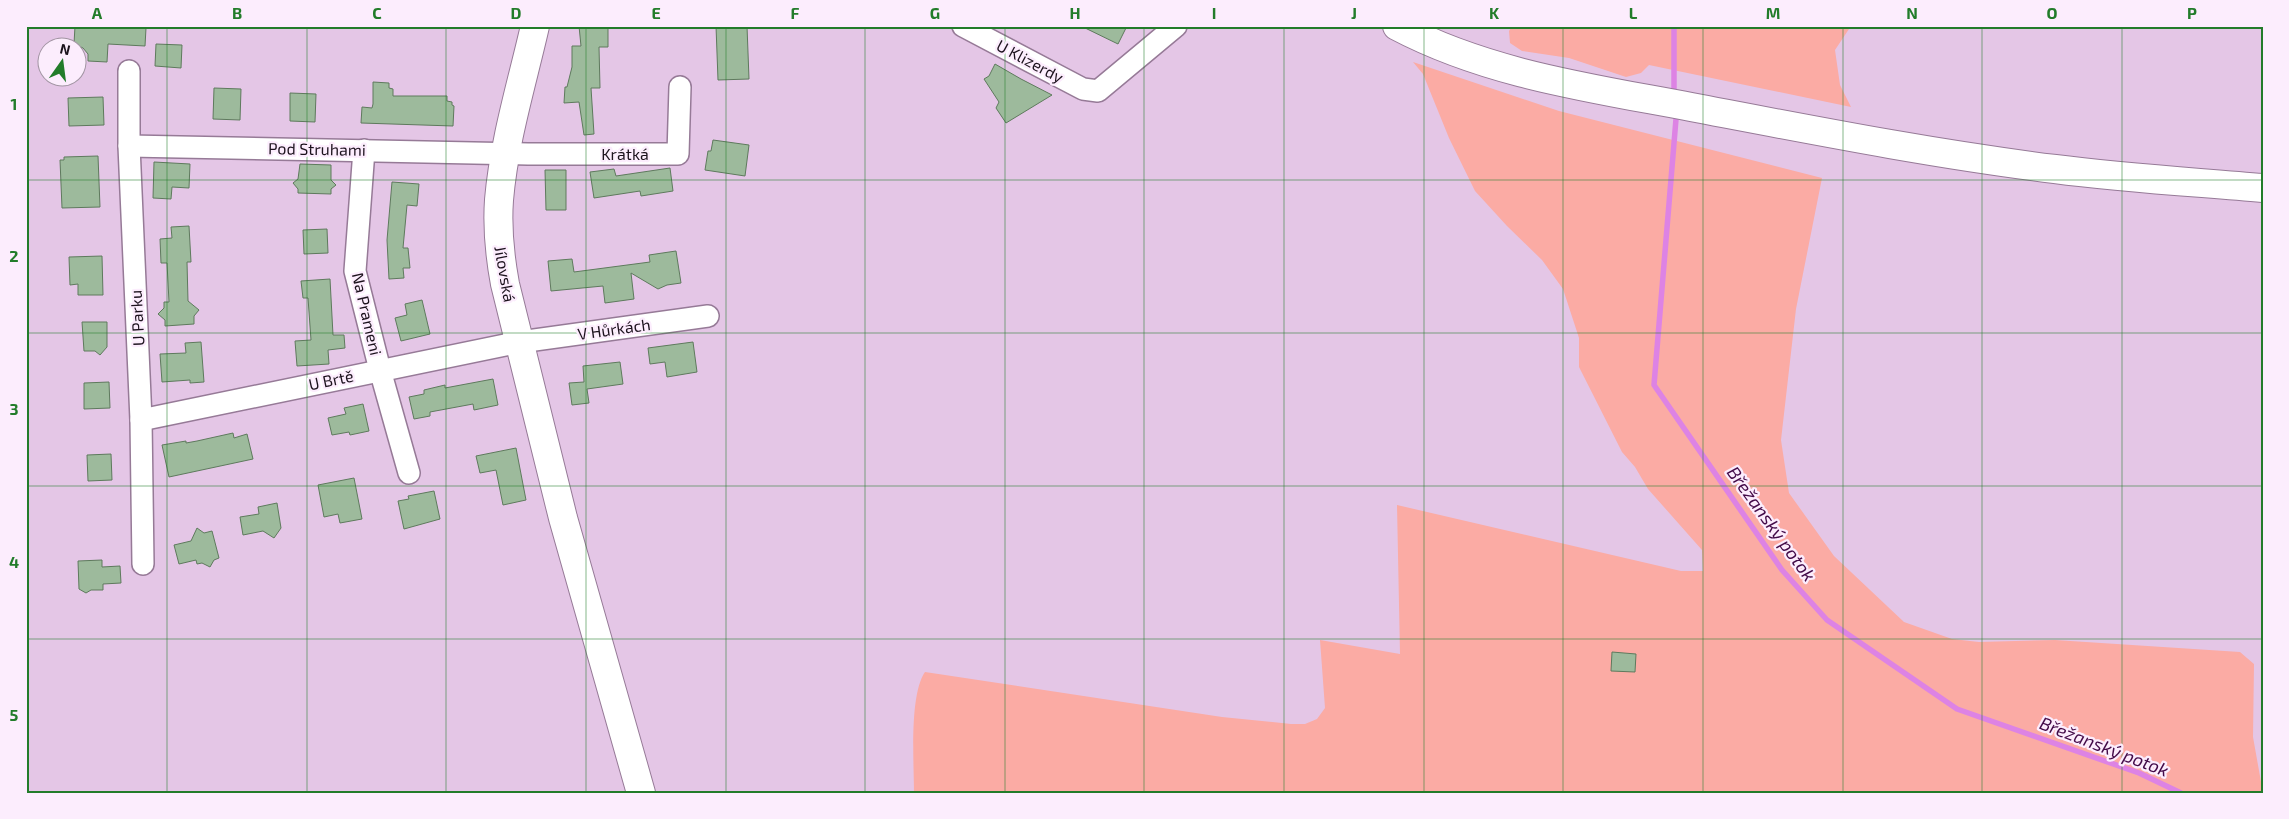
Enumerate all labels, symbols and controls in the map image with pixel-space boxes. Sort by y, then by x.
text: A [92,3,103,22]
text: B [232,3,242,22]
text: C [372,3,382,22]
text: D [511,3,522,22]
text: E [651,3,661,22]
text: F [791,3,800,22]
text: G [930,3,940,22]
text: H [1069,3,1081,22]
text: I [1212,3,1216,22]
text: J [1351,3,1357,22]
text: K [1489,3,1500,22]
text: L [1629,3,1638,22]
text: M [1766,3,1780,22]
text: N [1906,3,1918,22]
text: O [2046,3,2058,22]
text: P [2187,3,2197,22]
street label: U Klizerdy [994,35,1067,86]
north arrow [38,38,88,88]
text: N [58,39,72,58]
text: 1 [11,94,17,113]
street label: Pod Struhami [268,138,366,159]
street label: Krátká [601,144,649,163]
street label: Jílovská [491,244,520,303]
text: 2 [9,246,19,265]
street label: Na Prameni [349,271,386,357]
street label: U Parku [126,290,147,347]
street label: V Hůrkách [576,314,651,343]
street label: U Brtě [307,366,355,394]
text: 3 [9,399,19,418]
water label: Břežanský potok [1723,462,1821,585]
text: 4 [9,552,19,571]
text: 5 [10,705,19,724]
water label: Břežanský potok [2037,711,2172,781]

